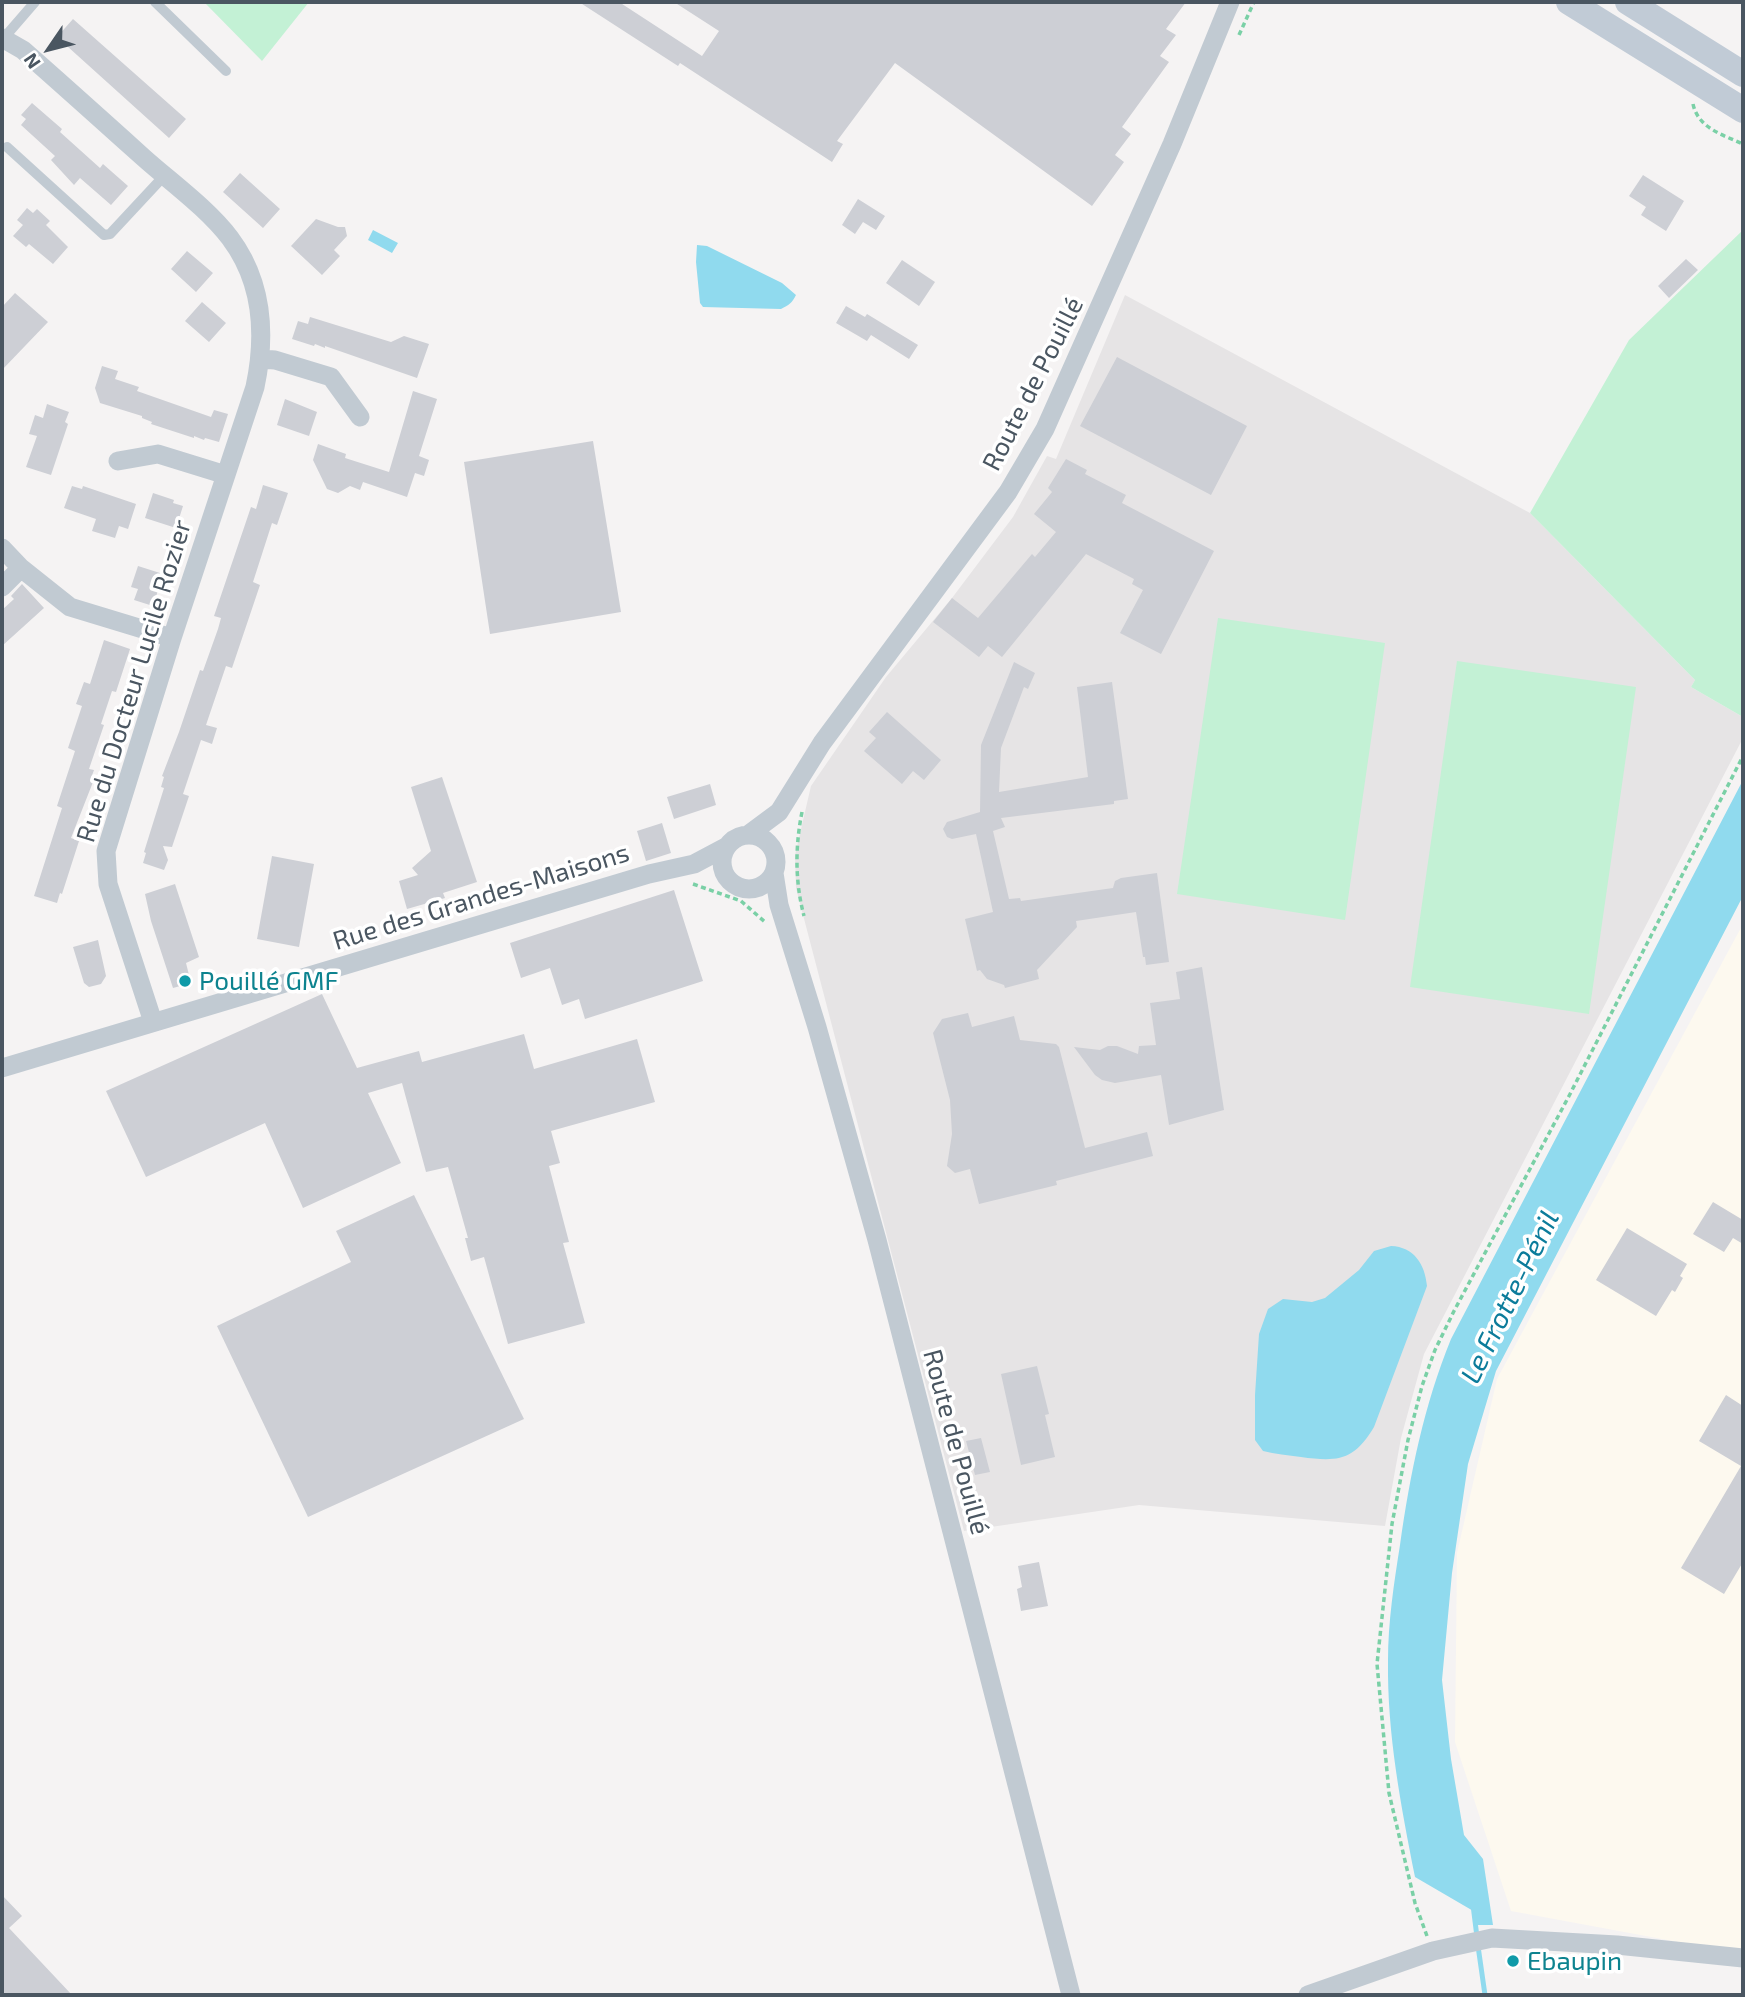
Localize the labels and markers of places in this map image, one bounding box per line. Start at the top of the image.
place label: Pouillé GMF [199,965,339,997]
marker: Pouillé GMF [177,973,193,989]
place label: Ebaupin [1527,1945,1622,1977]
marker: Ebaupin [1505,1953,1521,1969]

